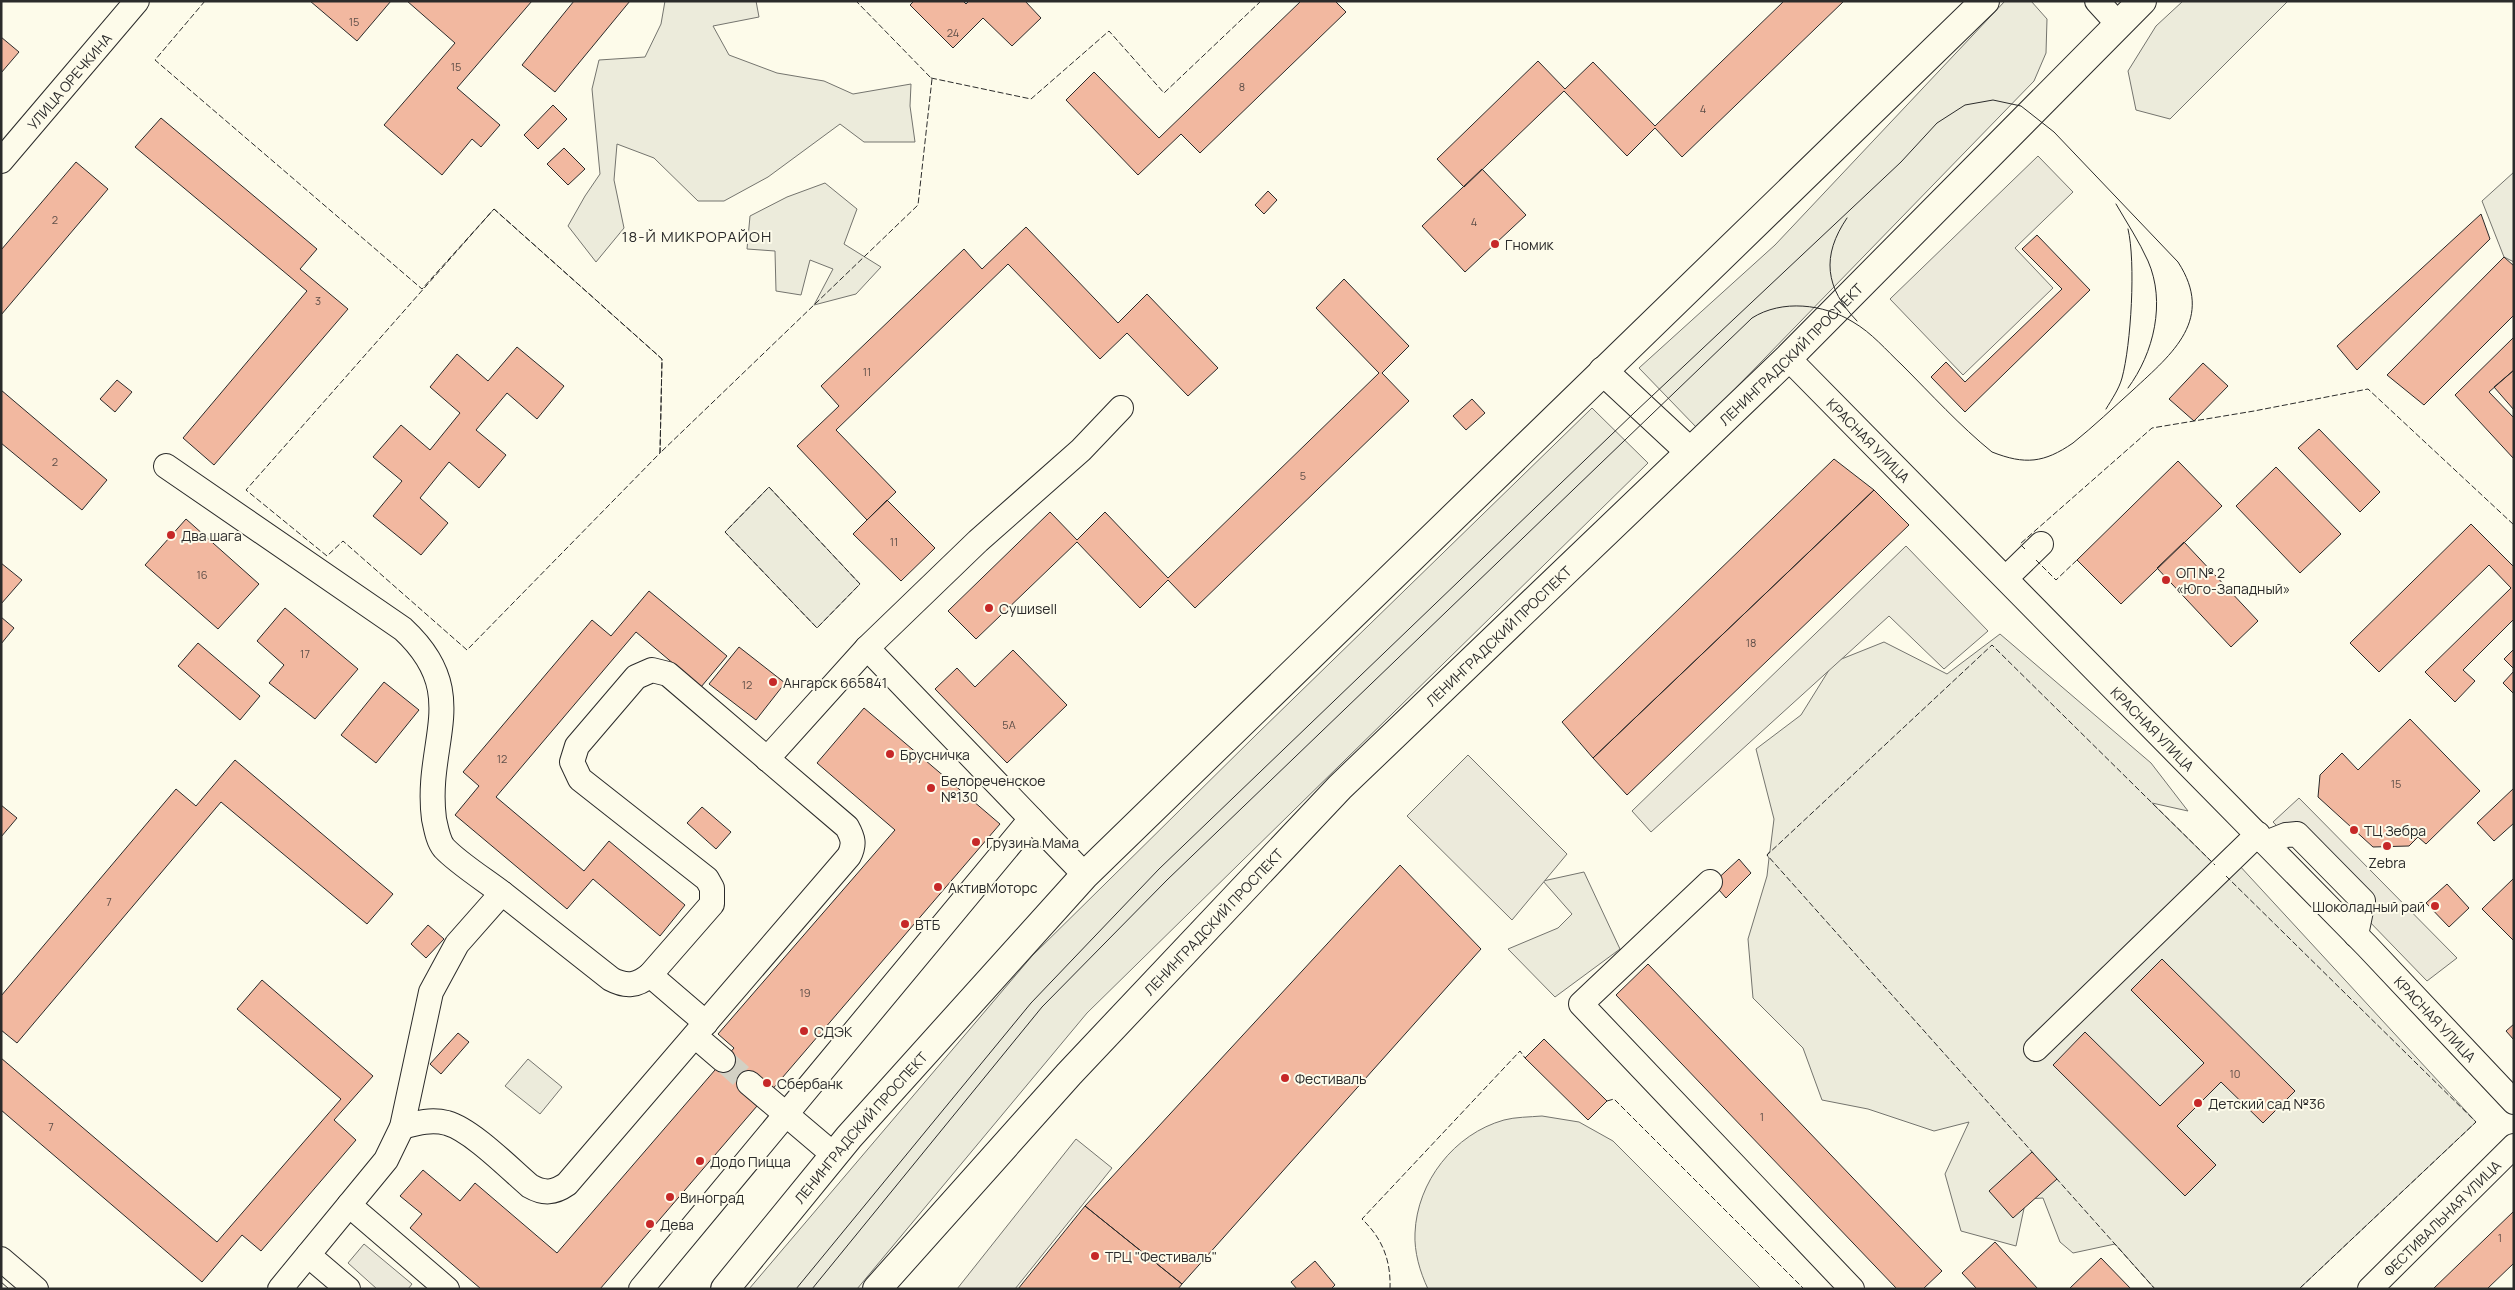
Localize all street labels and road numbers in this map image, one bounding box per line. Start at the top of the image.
street label: УЛИЦА ОРЕЧКИНА [23,29,115,133]
street label: ЛЕНИНГРАДСКИЙ ПРОСПЕКТ [1714,278,1867,429]
street label: КРАСНАЯ УЛИЦА [1823,394,1915,486]
street label: ЛЕНИНГРАДСКИЙ ПРОСПЕКТ [1421,561,1576,710]
street label: КРАСНАЯ УЛИЦА [2107,682,2199,775]
street label: ЛЕНИНГРАДСКИЙ ПРОСПЕКТ [1139,844,1287,999]
street label: КРАСНАЯ УЛИЦА [2390,972,2481,1066]
street label: ЛЕНИНГРАДСКИЙ ПРОСПЕКТ [789,1047,932,1207]
street label: ФЕСТИВАЛЬНАЯ УЛИЦА [2379,1155,2505,1280]

